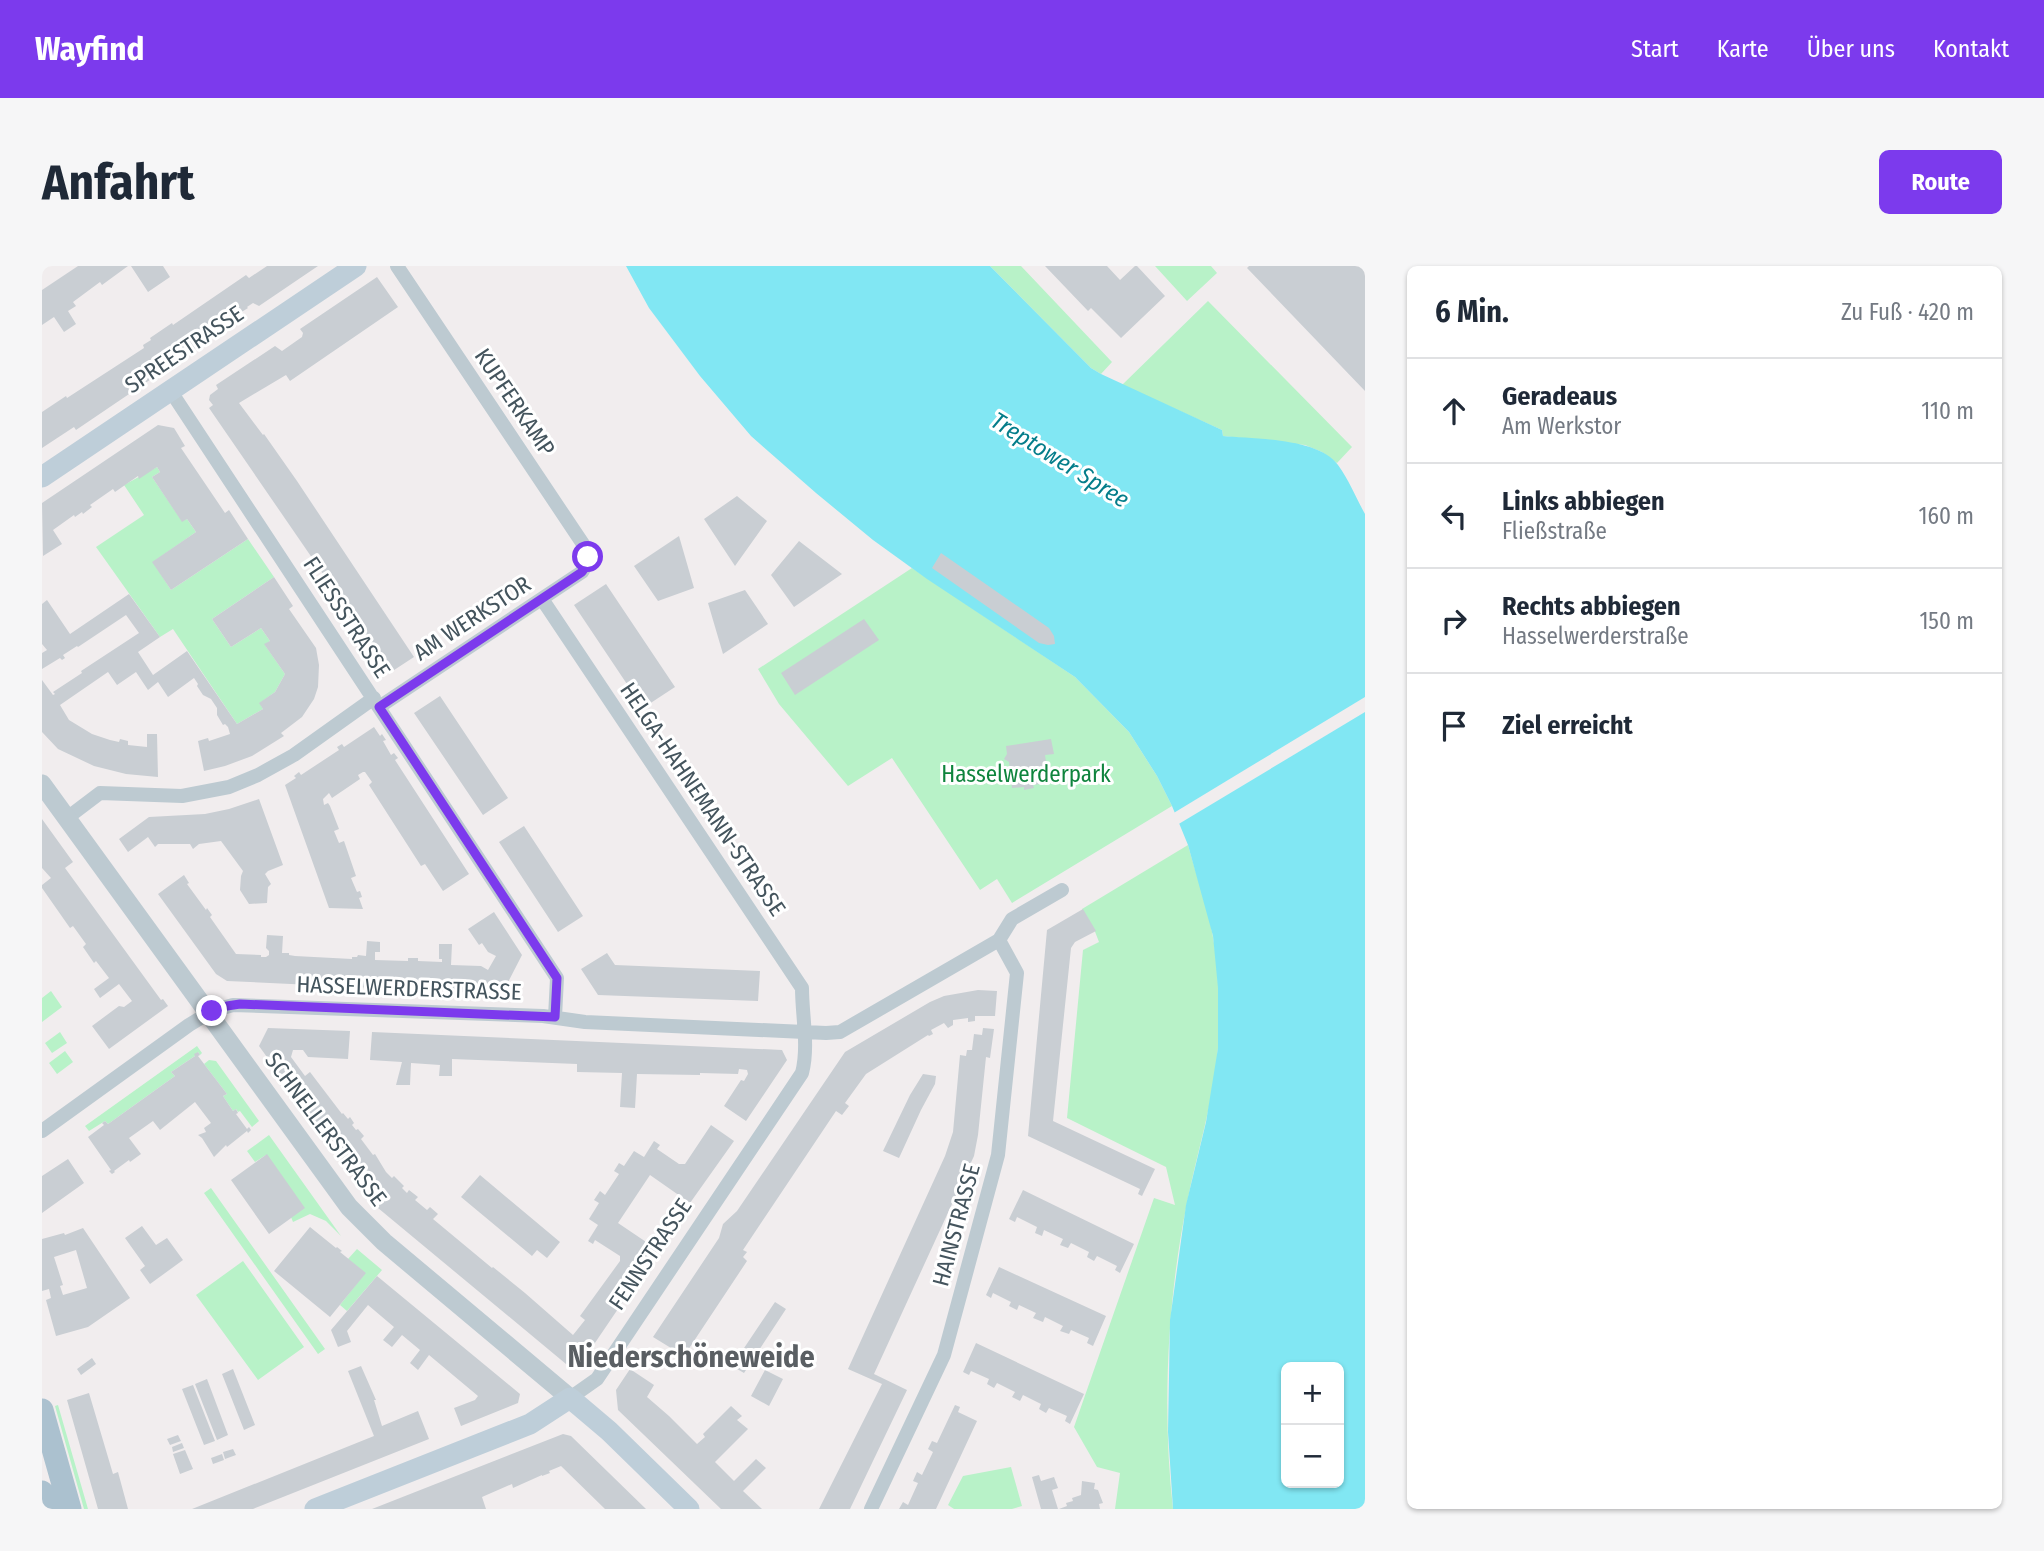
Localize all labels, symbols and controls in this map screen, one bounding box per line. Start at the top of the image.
text: Wayfind [35,29,144,69]
text: Start [1631,35,1679,63]
text: Karte [1717,35,1769,63]
text: Über uns [1807,35,1895,63]
text: Kontakt [1933,35,2009,63]
button: Route [1879,150,2002,214]
text: Anfahrt [42,153,195,212]
text: 6 Min. [1435,294,1509,330]
text: Zu Fuß · 420 m [1841,298,1974,326]
street label: SPREESTRASSE [119,299,249,399]
street label: KUPFERKAMP [469,343,561,461]
text: Geradeaus [1502,381,1617,412]
icon: ahead [1435,392,1473,430]
text: 110 m [1921,397,1974,425]
water label: Treptower Spree [986,406,1134,514]
text: Am Werkstor [1502,412,1621,440]
text: Links abbiegen [1502,486,1665,517]
icon: left [1435,497,1473,535]
text: 160 m [1919,502,1974,530]
text: Fließstraße [1502,517,1607,545]
route start [572,541,603,572]
street label: FLIESSSTRASSE [298,551,396,683]
street label: AM WERKSTOR [408,569,536,666]
text: Rechts abbiegen [1502,591,1681,622]
icon: right [1435,602,1473,640]
text: 150 m [1919,607,1974,635]
text: Hasselwerderstraße [1502,622,1689,650]
street label: HELGA-HAHNEMANN-STRASSE [614,677,792,921]
icon: arrive [1435,707,1473,745]
text: Ziel erreicht [1502,710,1633,741]
park label: Hasselwerderpark [941,760,1111,788]
street label: HASSELWERDERSTRASSE [296,970,522,1006]
route end [196,995,227,1026]
street label: SCHNELLERSTRASSE [259,1047,393,1211]
street label: HAINSTRASSE [926,1161,986,1289]
street label: FENNSTRASSE [603,1193,697,1315]
district label: Niederschöneweide [567,1339,815,1375]
map controls [1281,1362,1344,1488]
button: + [1281,1362,1344,1425]
button: − [1281,1425,1344,1488]

